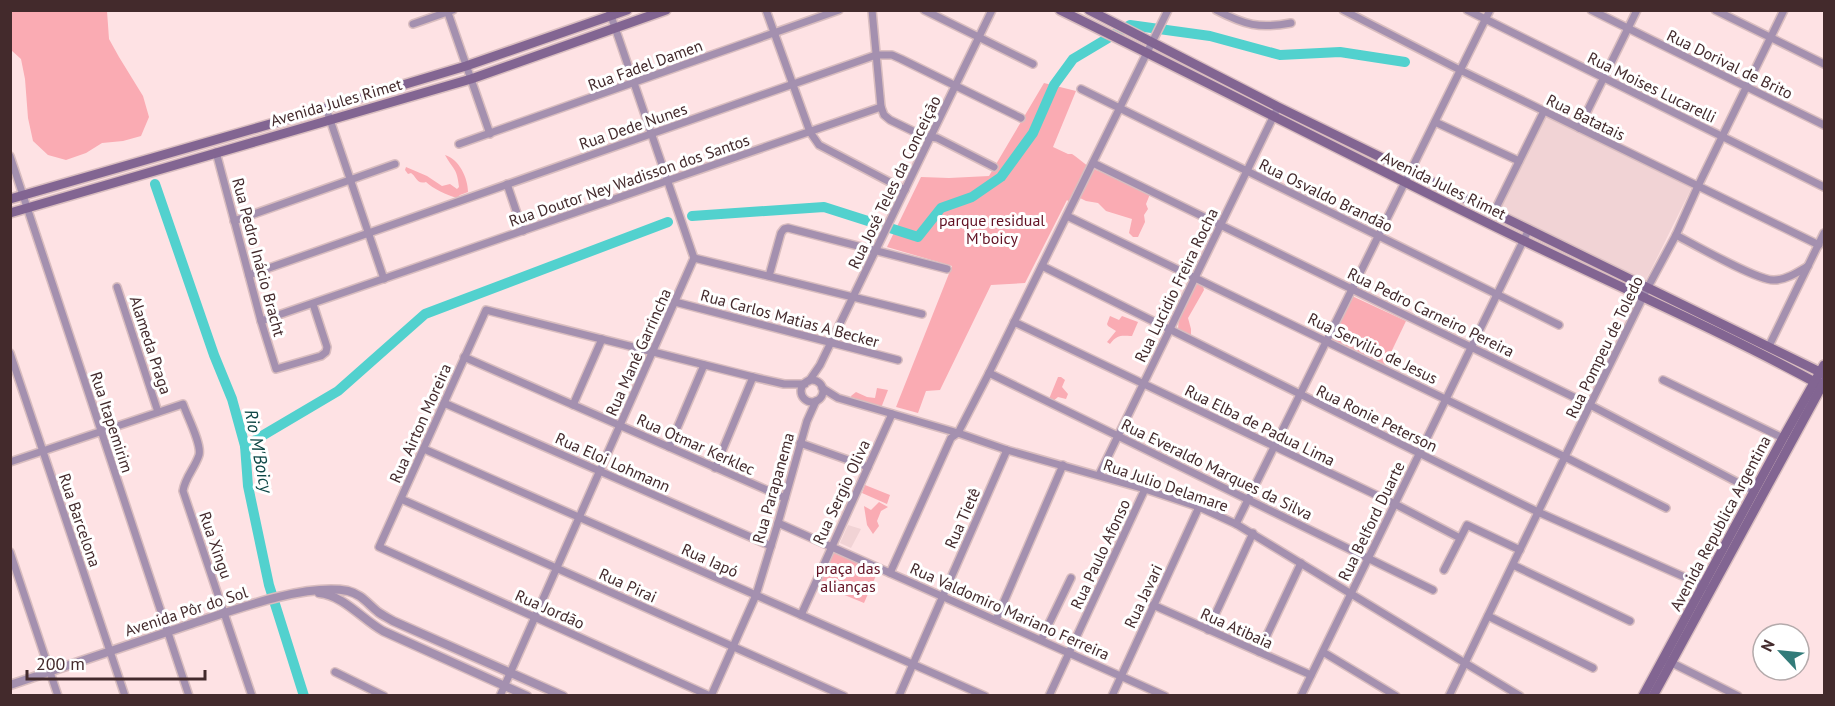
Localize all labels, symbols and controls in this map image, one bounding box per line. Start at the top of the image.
street label: Rua Dorival de Brito [1664,25,1796,103]
street label: Rua Fadel Damen [585,35,705,95]
street label: Rua Moises Lucarelli [1584,47,1720,127]
street label: Avenida Jules Rimet [268,74,405,130]
street label: Rua Batatais [1543,89,1629,145]
street label: Rua José Teles da Conceição [843,92,945,272]
street label: Rua Dede Nunes [576,98,690,154]
street label: Rua Doutor Ney Wadisson dos Santos [506,129,752,231]
street label: Avenida Jules Rimet [1379,146,1510,224]
street label: Rua Osvaldo Brandão [1256,154,1396,236]
street label: Rua Pedro Inácio Bracht [228,175,290,339]
street label: Rua Lucidio Freira Rocha [1130,205,1222,365]
park label: parque residual M'boicy [939,210,1045,248]
street label: Rua Pedro Carneiro Pereira [1344,263,1518,361]
street label: Rua Pompeu de Toledo [1561,273,1647,421]
street label: Rua Mané Garrincha [601,285,675,419]
street label: Rua Carlos Matias A Becker [699,285,882,352]
street label: Alameda Praga [126,293,176,397]
street label: Rua Servilio de Jesus [1305,308,1441,388]
street label: Rua Airton Moreira [385,360,455,486]
street label: Rua Itapemirim [86,369,138,475]
street label: Rua Elba de Padua Lima [1182,380,1338,470]
street label: Rua Ronie Peterson [1313,380,1441,456]
water label: Rio M'Boicy [240,407,279,496]
street label: Rua Otmar Kerklec [634,409,758,479]
street label: Rua Everaldo Marques da Silva [1118,414,1316,524]
street label: Rua Eloi Lohmann [552,428,674,496]
street label: Rua Parapanema [748,430,798,546]
street label: Avenida Republica Argentina [1665,432,1775,614]
street label: Rua Sergio Oliva [808,436,874,548]
street label: Rua Julio Delamare [1101,454,1231,516]
street label: Rua Belford Duarte [1333,458,1409,584]
street label: Rua Barcelona [55,470,105,570]
street label: Rua Tietê [940,485,984,551]
street label: Rua Paulo Afonso [1066,496,1134,612]
street label: Rua Xingu [195,509,237,581]
street label: Rua Iapó [679,539,741,581]
park label: praça das alianças [816,558,881,596]
street label: Rua Valdomiro Mariano Ferreira [907,558,1113,664]
street label: Rua Javari [1120,561,1166,631]
street label: Rua Pirai [596,563,660,607]
street label: Avenida Pôr do Sol [122,582,250,640]
street label: Rua Jordão [512,585,588,633]
street label: Rua Atibaia [1198,603,1276,653]
north arrow [1751,622,1811,682]
text: N [1756,636,1779,655]
scale bar [27,643,206,681]
text: 200 m [36,652,85,675]

